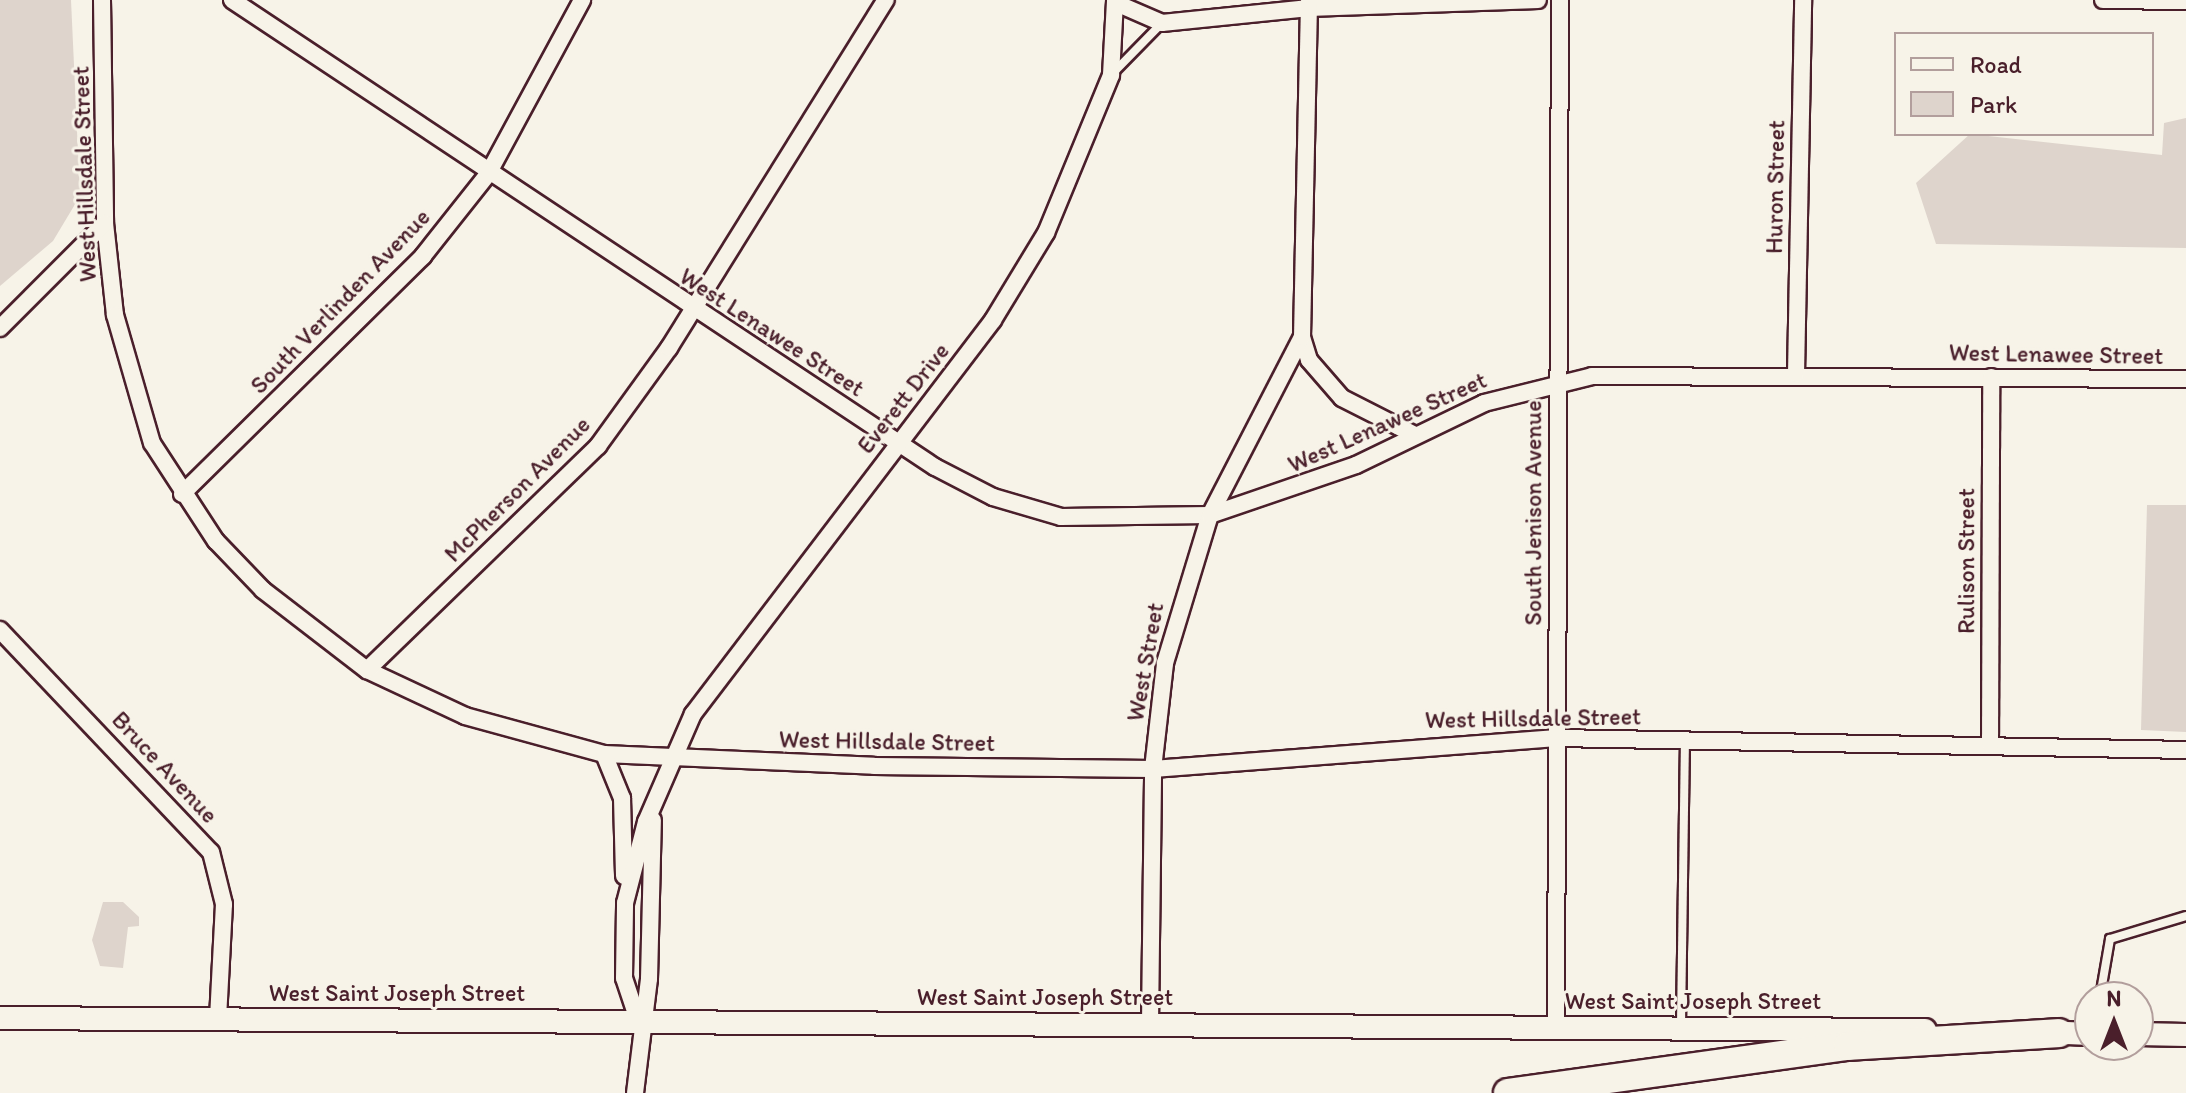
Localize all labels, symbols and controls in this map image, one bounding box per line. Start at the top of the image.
legend [1894,32,2154,136]
text: Road [1970,50,2022,79]
street label: West Hillsdale Street [66,66,102,282]
text: Park [1970,90,2017,119]
street label: Huron Street [1759,120,1791,254]
street label: South Verlinden Avenue [245,203,435,399]
street label: West Lenawee Street [675,262,869,402]
street label: Everett Drive [851,337,955,459]
street label: West Lenawee Street [1949,338,2163,370]
street label: West Lenawee Street [1284,365,1490,479]
street label: South Jenison Avenue [1519,400,1547,626]
street label: McPherson Avenue [439,411,595,567]
street label: Rulison Street [1952,488,1980,634]
street label: West Street [1120,601,1170,723]
street label: West Hillsdale Street [1425,702,1641,734]
street label: Bruce Avenue [106,706,224,828]
street label: West Hillsdale Street [779,725,995,757]
street label: West Saint Joseph Street [269,979,525,1007]
north arrow [2074,981,2154,1061]
street label: West Saint Joseph Street [917,983,1173,1011]
text: N [2107,985,2121,1012]
street label: West Saint Joseph Street [1565,987,1821,1015]

